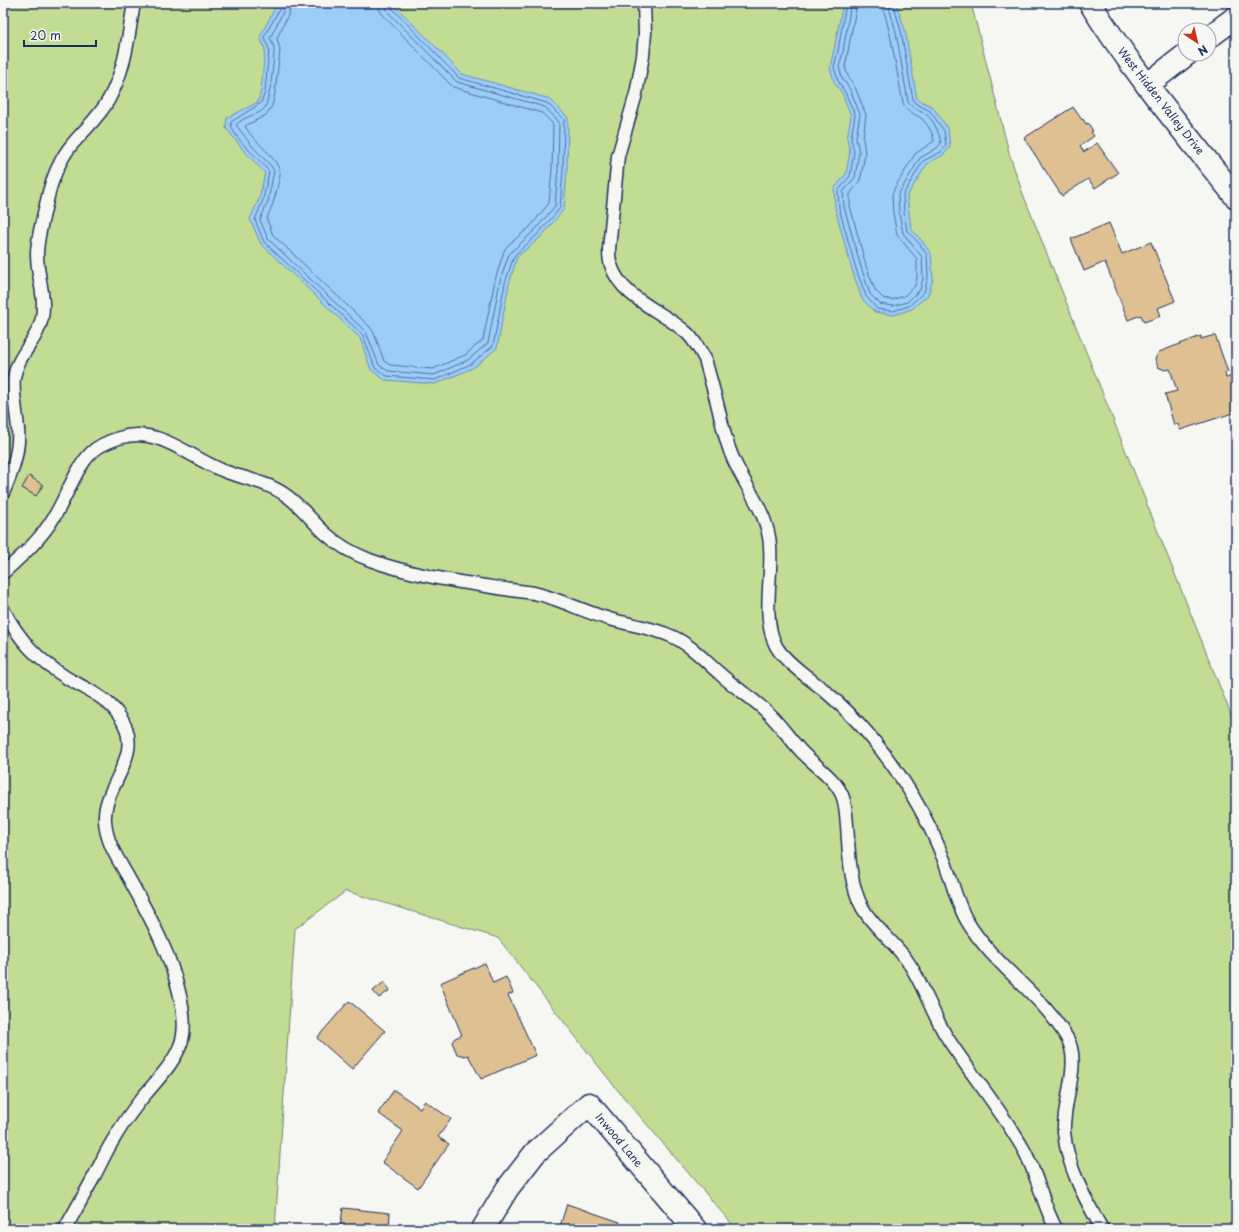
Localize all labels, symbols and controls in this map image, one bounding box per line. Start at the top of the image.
scale bar [24,22,96,48]
north arrow [1177,22,1217,62]
text: 20 m [30,26,61,44]
text: N [1194,41,1211,60]
street label: West Hidden Valley Drive [1114,43,1209,158]
street label: Inwood Lane [592,1109,647,1171]

